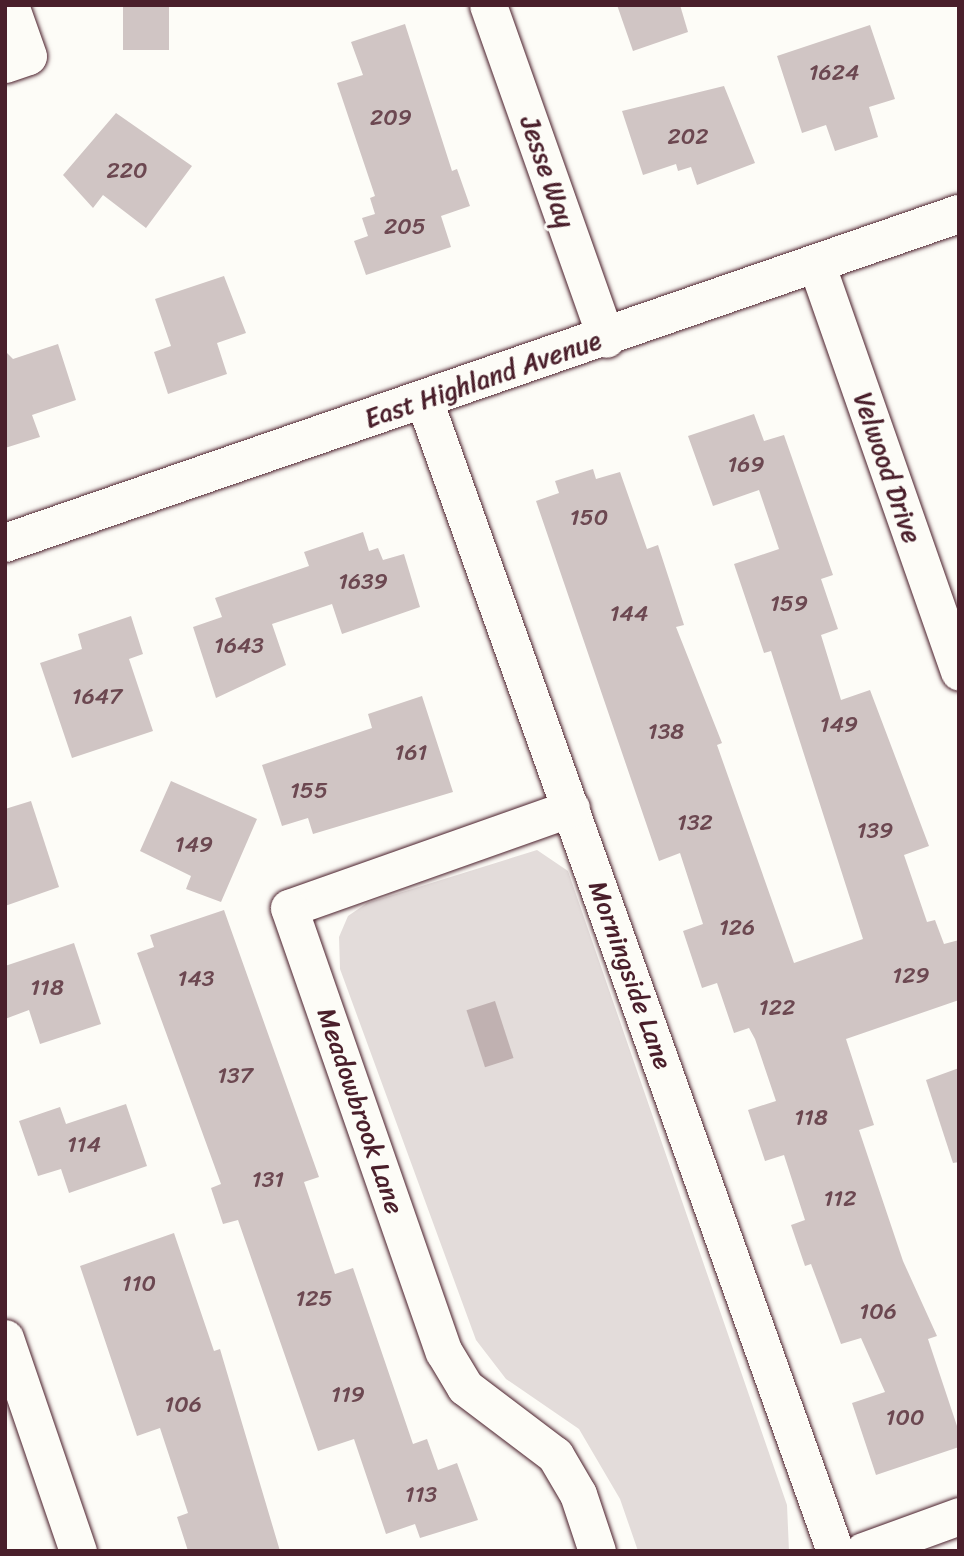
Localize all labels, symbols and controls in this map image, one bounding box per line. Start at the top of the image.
house number: 1624 [809,59,859,87]
house number: 209 [370,104,412,132]
street label: Jesse Way [513,112,581,232]
house number: 202 [667,123,709,151]
house number: 220 [106,157,148,185]
house number: 205 [384,213,426,241]
street label: East Highland Avenue [361,325,605,435]
street label: Velwood Drive [847,388,927,548]
house number: 169 [727,451,765,479]
house number: 150 [570,504,608,532]
house number: 1639 [338,568,388,596]
house number: 159 [770,590,808,618]
house number: 144 [610,600,648,628]
house number: 1643 [214,632,264,660]
house number: 1647 [72,683,122,711]
house number: 149 [820,711,858,739]
house number: 138 [648,718,684,746]
house number: 161 [395,739,427,767]
house number: 155 [290,777,328,805]
house number: 132 [677,809,713,837]
house number: 139 [857,817,893,845]
house number: 149 [175,831,213,859]
street label: Morningside Lane [581,876,679,1074]
house number: 126 [719,914,755,942]
house number: 129 [892,962,930,990]
house number: 143 [178,965,214,993]
house number: 118 [30,974,64,1002]
house number: 122 [759,994,795,1022]
street label: Meadowbrook Lane [310,1004,410,1218]
house number: 137 [217,1062,253,1090]
house number: 118 [794,1104,828,1132]
house number: 114 [67,1131,101,1159]
house number: 131 [252,1166,284,1194]
house number: 112 [823,1185,857,1213]
house number: 110 [122,1270,156,1298]
house number: 125 [295,1285,333,1313]
house number: 106 [859,1298,897,1326]
house number: 119 [331,1381,365,1409]
house number: 106 [164,1391,202,1419]
house number: 100 [886,1404,924,1432]
house number: 113 [405,1481,437,1509]

